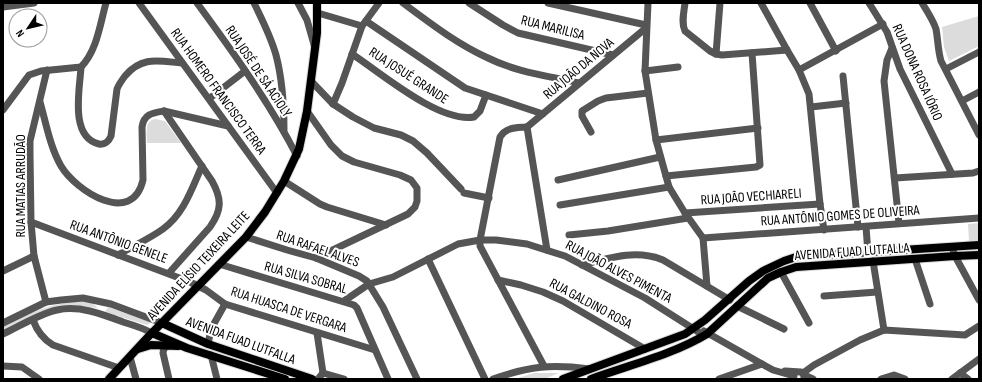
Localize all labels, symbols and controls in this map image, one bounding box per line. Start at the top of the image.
north arrow [8,8,48,48]
street label: RUA MARILISA [519,11,587,44]
street label: RUA DONA ROSA IÓRIO [889,21,946,123]
street label: RUA JOSÉ DE SÁ ACIOLY [222,22,296,120]
street label: RUA HOMERO FRANCISCO TERRA [167,25,271,158]
text: N [13,27,27,40]
street label: RUA JOÃO DA NOVA [540,33,618,103]
street label: RUA JOSUÉ GRANDE [366,43,452,108]
street label: RUA MATIAS ARRUDÃO [12,134,29,238]
street label: RUA JOÃO VECHIARELI [700,184,802,209]
street label: RUA ANTÔNIO GOMES DE OLIVEIRA [760,201,921,230]
street label: AVENIDA ELÍSIO TEIXEIRA LEITE [143,207,253,324]
street label: RUA ANTÔNIO GENELE [68,216,170,267]
street label: RUA RAFAEL ALVES [274,226,362,271]
street label: RUA JOÃO ALVES PIMENTA [563,236,676,307]
street label: AVENIDA FUAD LUTFALLA [793,239,911,264]
street label: RUA SILVA SOBRAL [262,258,349,297]
street label: RUA GALDINO ROSA [547,275,636,333]
street label: RUA HUASCA DE VERGARA [229,283,350,337]
street label: AVENIDA FUAD LUTFALLA [183,312,299,368]

